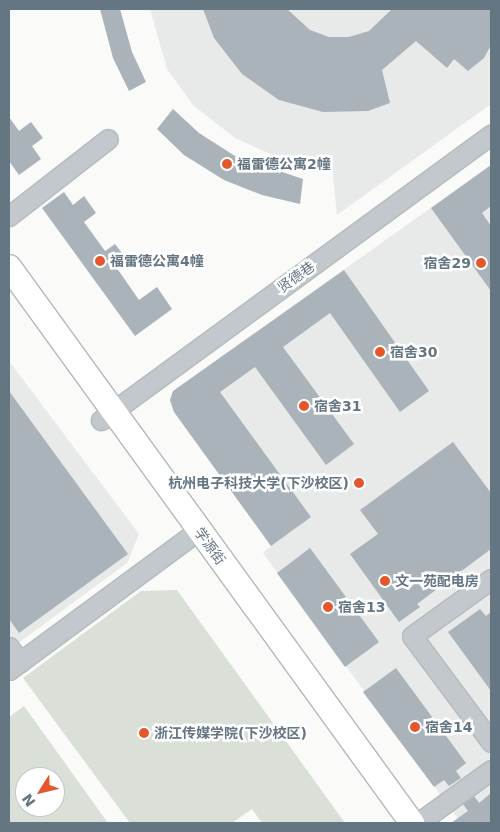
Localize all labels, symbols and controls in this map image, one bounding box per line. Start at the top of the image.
place label: 福雷德公寓2幢 [237,156,331,172]
marker: 福雷德公寓2幢 [221,158,233,170]
place label: 福雷德公寓4幢 [110,253,204,269]
marker: 福雷德公寓4幢 [94,255,106,267]
place label: 宿舍29 [424,255,471,271]
marker: 宿舍29 [475,257,487,269]
street label: 贤德巷 [274,258,318,296]
place label: 宿舍30 [390,344,437,360]
marker: 宿舍30 [374,346,386,358]
place label: 宿舍31 [314,398,361,414]
marker: 宿舍31 [298,400,310,412]
place label: 杭州电子科技大学(下沙校区) [168,475,349,491]
marker: 杭州电子科技大学(下沙校区) [353,477,365,489]
street label: 学源街 [191,524,229,568]
place label: 文一苑配电房 [395,573,479,589]
marker: 文一苑配电房 [379,575,391,587]
place label: 宿舍13 [338,599,385,615]
marker: 宿舍13 [322,601,334,613]
place label: 宿舍14 [425,719,472,735]
marker: 宿舍14 [409,721,421,733]
place label: 浙江传媒学院(下沙校区) [154,725,307,741]
marker: 浙江传媒学院(下沙校区) [138,727,150,739]
north arrow [15,767,65,817]
text: N [19,791,39,810]

